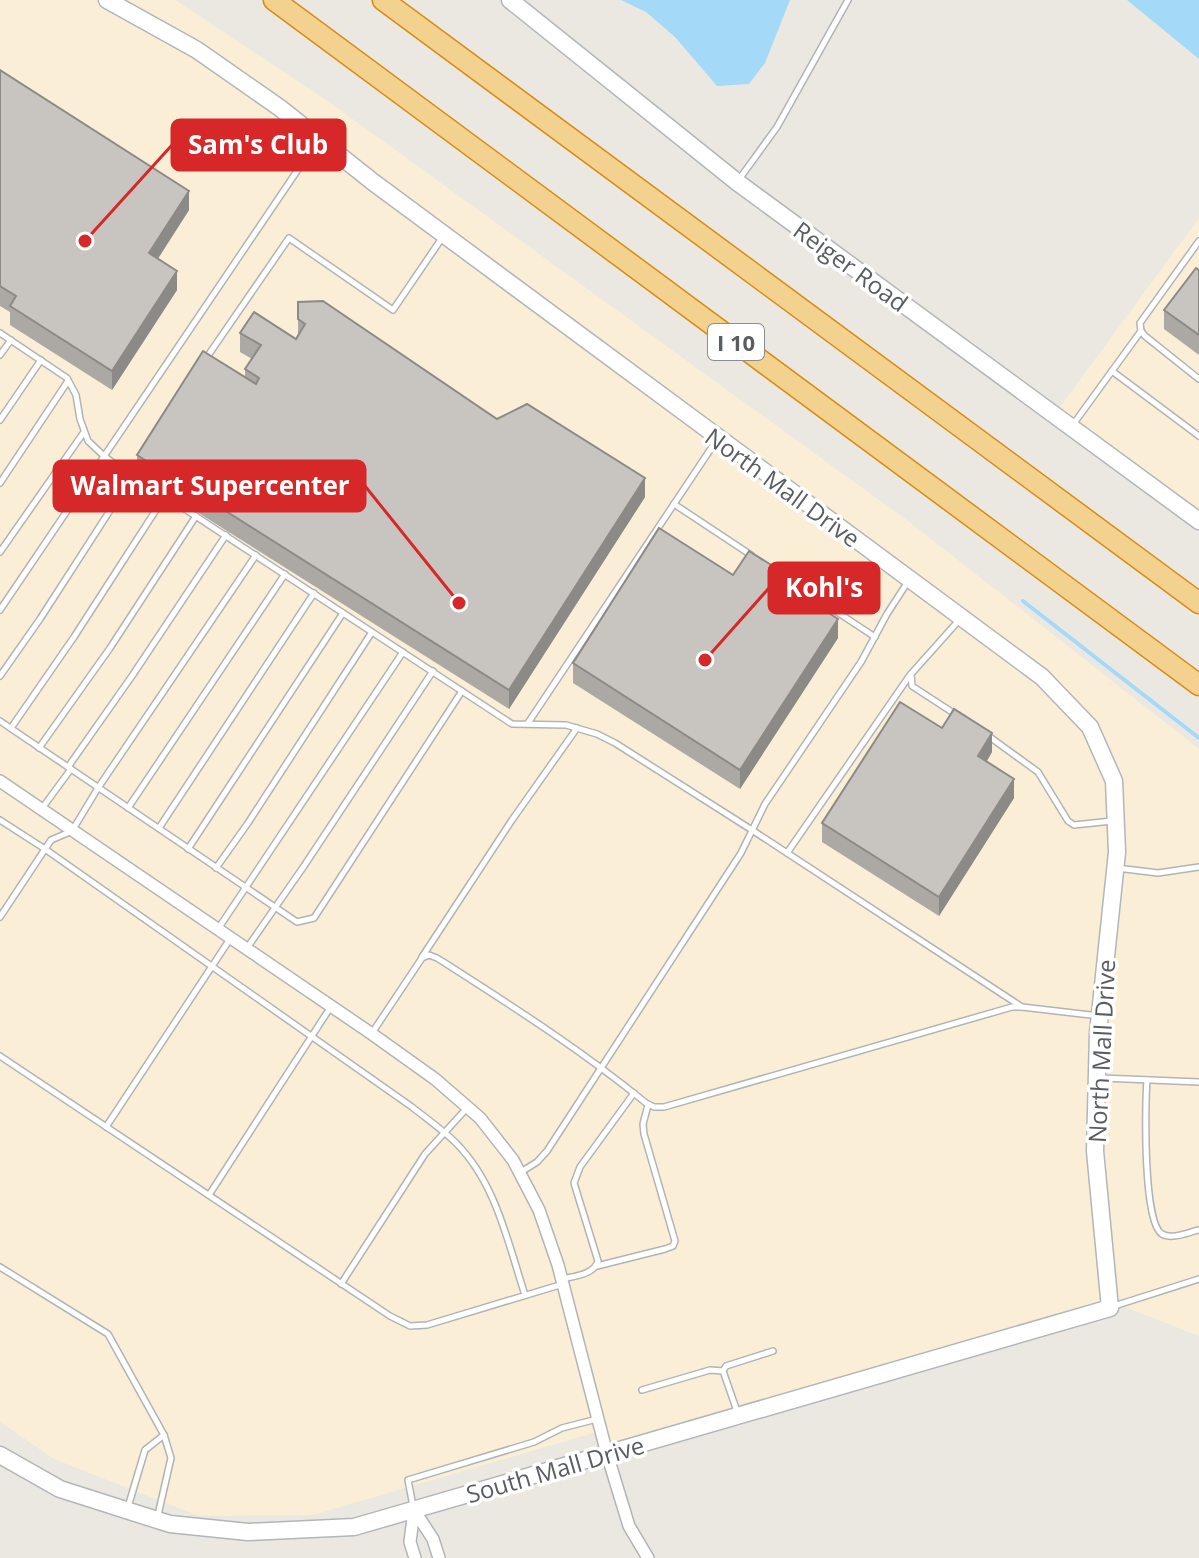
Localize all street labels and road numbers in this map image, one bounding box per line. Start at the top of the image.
street label: Reiger Road [787,213,915,319]
road number: I 10 [708,324,764,360]
street label: North Mall Drive [699,420,867,554]
street label: North Mall Drive [1080,958,1122,1144]
street label: South Mall Drive [462,1428,648,1510]

